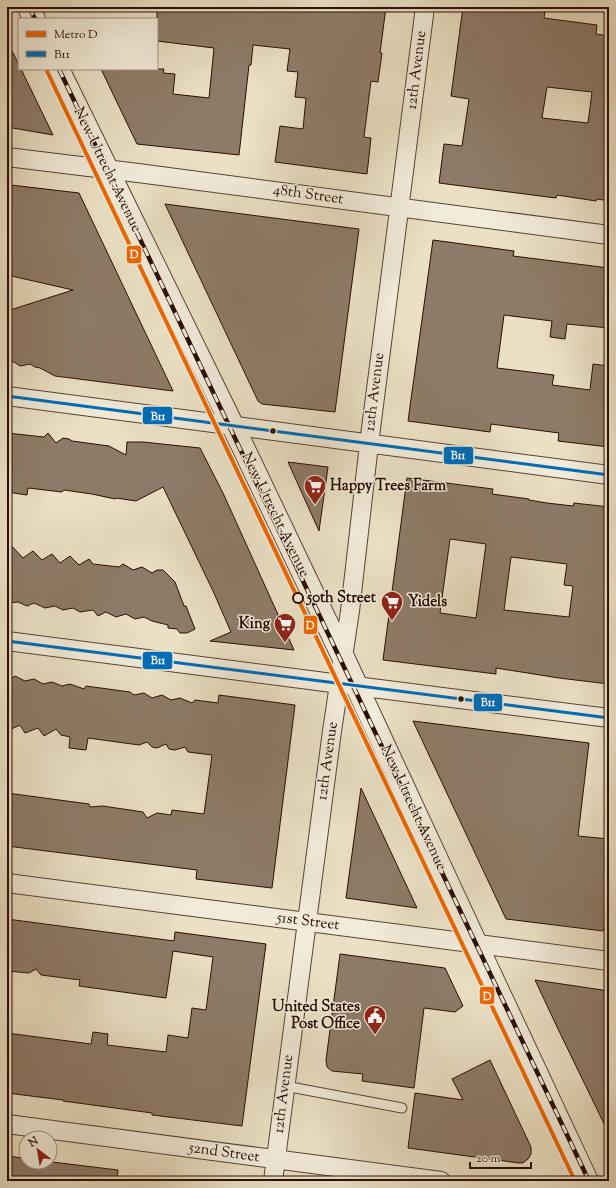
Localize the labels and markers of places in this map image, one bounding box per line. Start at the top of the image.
unlabelled marker [268,426,278,436]
supermarket icon: Happy Trees Farm [302,473,328,506]
place label: Happy Trees Farm [330,476,447,497]
place label: 50th Street [306,588,377,609]
supermarket icon: Yidels [379,589,405,622]
marker: 50th Street [292,592,304,604]
place label: Yidels [408,592,447,613]
supermarket icon: King [272,611,298,644]
place label: King [239,614,271,635]
unlabelled marker [456,694,466,704]
place label: United States Post Office [272,997,360,1035]
public building icon: United States Post Office [362,1003,388,1036]

